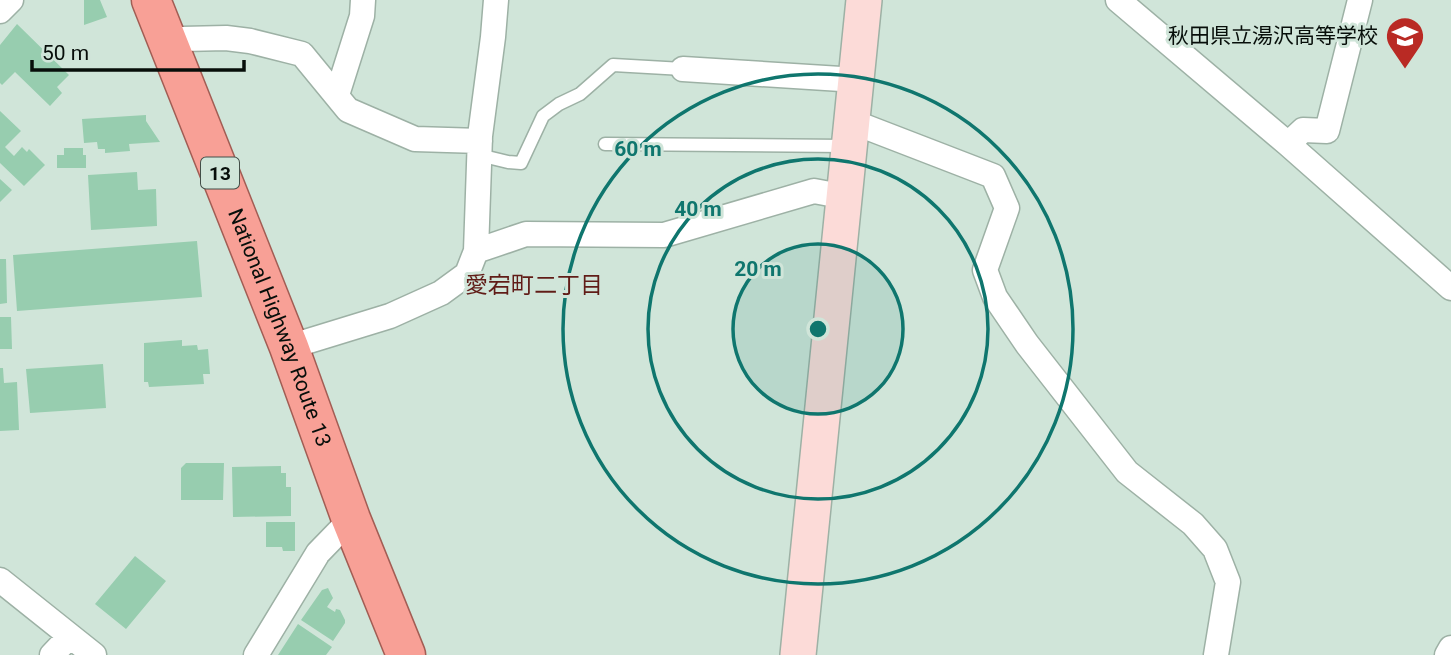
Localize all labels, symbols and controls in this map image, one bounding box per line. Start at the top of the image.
school or university icon: 秋田県立湯沢高等学校 [1384,15,1426,70]
place label: 秋田県立湯沢高等学校 [1168,24,1378,48]
scale bar [32,28,243,72]
text: 50 m [42,41,89,65]
text: 60 m [614,137,662,161]
road number: 13 [201,158,239,188]
text: 40 m [674,197,722,221]
street label: National Highway Route 13 [223,205,336,450]
text: 20 m [734,257,782,281]
district label: 愛宕町二丁目 [465,272,603,299]
centre of rings [806,317,830,341]

